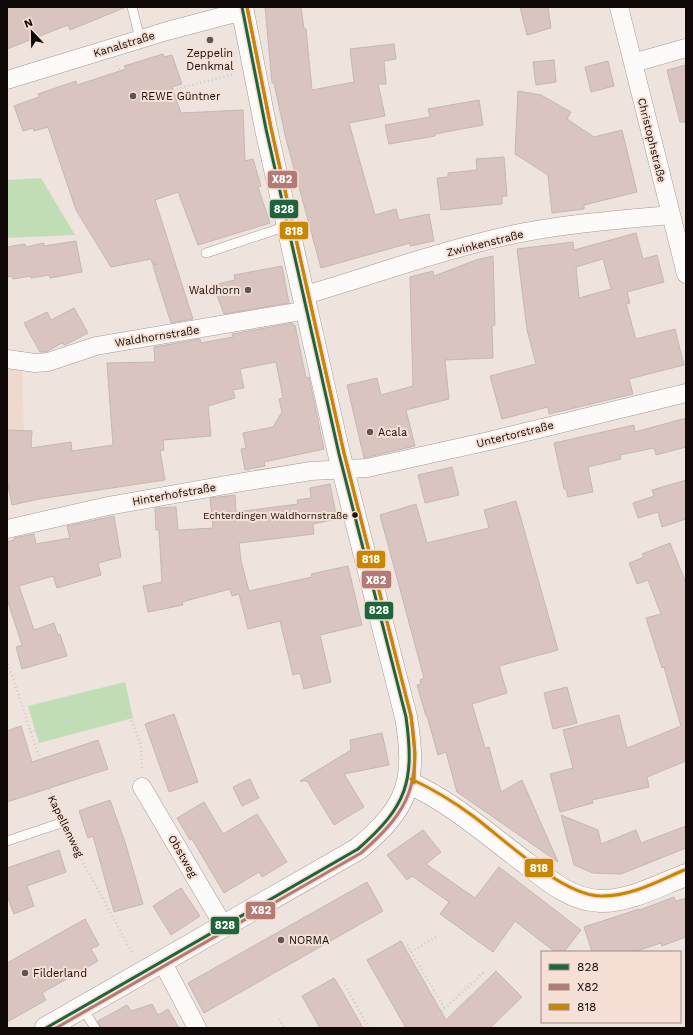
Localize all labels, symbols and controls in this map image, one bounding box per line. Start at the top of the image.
north arrow [12,12,52,52]
text: N [22,16,35,31]
street label: Kanalstraße [92,29,157,60]
marker: Zeppelin Denkmal [205,35,215,45]
place label: Zeppelin Denkmal [186,47,234,73]
place label: REWE Güntner [141,90,221,103]
marker: REWE Güntner [128,91,138,101]
street label: Christophstraße [635,97,668,184]
line badge: X82 [267,170,298,189]
text: X82 [272,173,293,186]
line badge: 828 [269,199,299,219]
text: 828 [274,203,294,216]
line badge: 818 [279,221,309,240]
text: 818 [285,225,303,238]
street label: Zwinkenstraße [445,228,525,259]
place label: Waldhorn [189,284,240,297]
marker: Waldhorn [243,285,253,295]
street label: Waldhornstraße [114,323,200,350]
street label: Untertorstraße [475,419,555,450]
place label: Acala [378,426,407,439]
marker: Acala [365,427,375,437]
street label: Hinterhofstraße [131,481,217,508]
place label: Echterdingen Waldhornstraße [203,510,348,521]
marker: Echterdingen Waldhornstraße [350,510,360,520]
line badge: 818 [356,550,386,569]
text: 818 [362,553,380,566]
line badge: X82 [361,570,392,589]
text: X82 [366,574,387,587]
line badge: 828 [364,601,394,620]
text: 828 [369,604,389,617]
street label: Kapellenweg [45,793,86,860]
street label: Obstweg [165,833,200,880]
line badge: 818 [524,858,554,878]
text: 818 [530,862,548,875]
line badge: X82 [245,901,276,920]
text: X82 [251,904,272,917]
line badge: 828 [210,916,240,935]
text: 828 [215,919,235,932]
place label: NORMA [289,934,329,947]
marker: NORMA [276,935,286,945]
legend [541,951,681,1023]
text: 828 [577,960,599,974]
place label: Filderland [33,967,87,980]
marker: Filderland [20,968,30,978]
text: X82 [577,980,599,994]
text: 818 [577,1000,596,1014]

